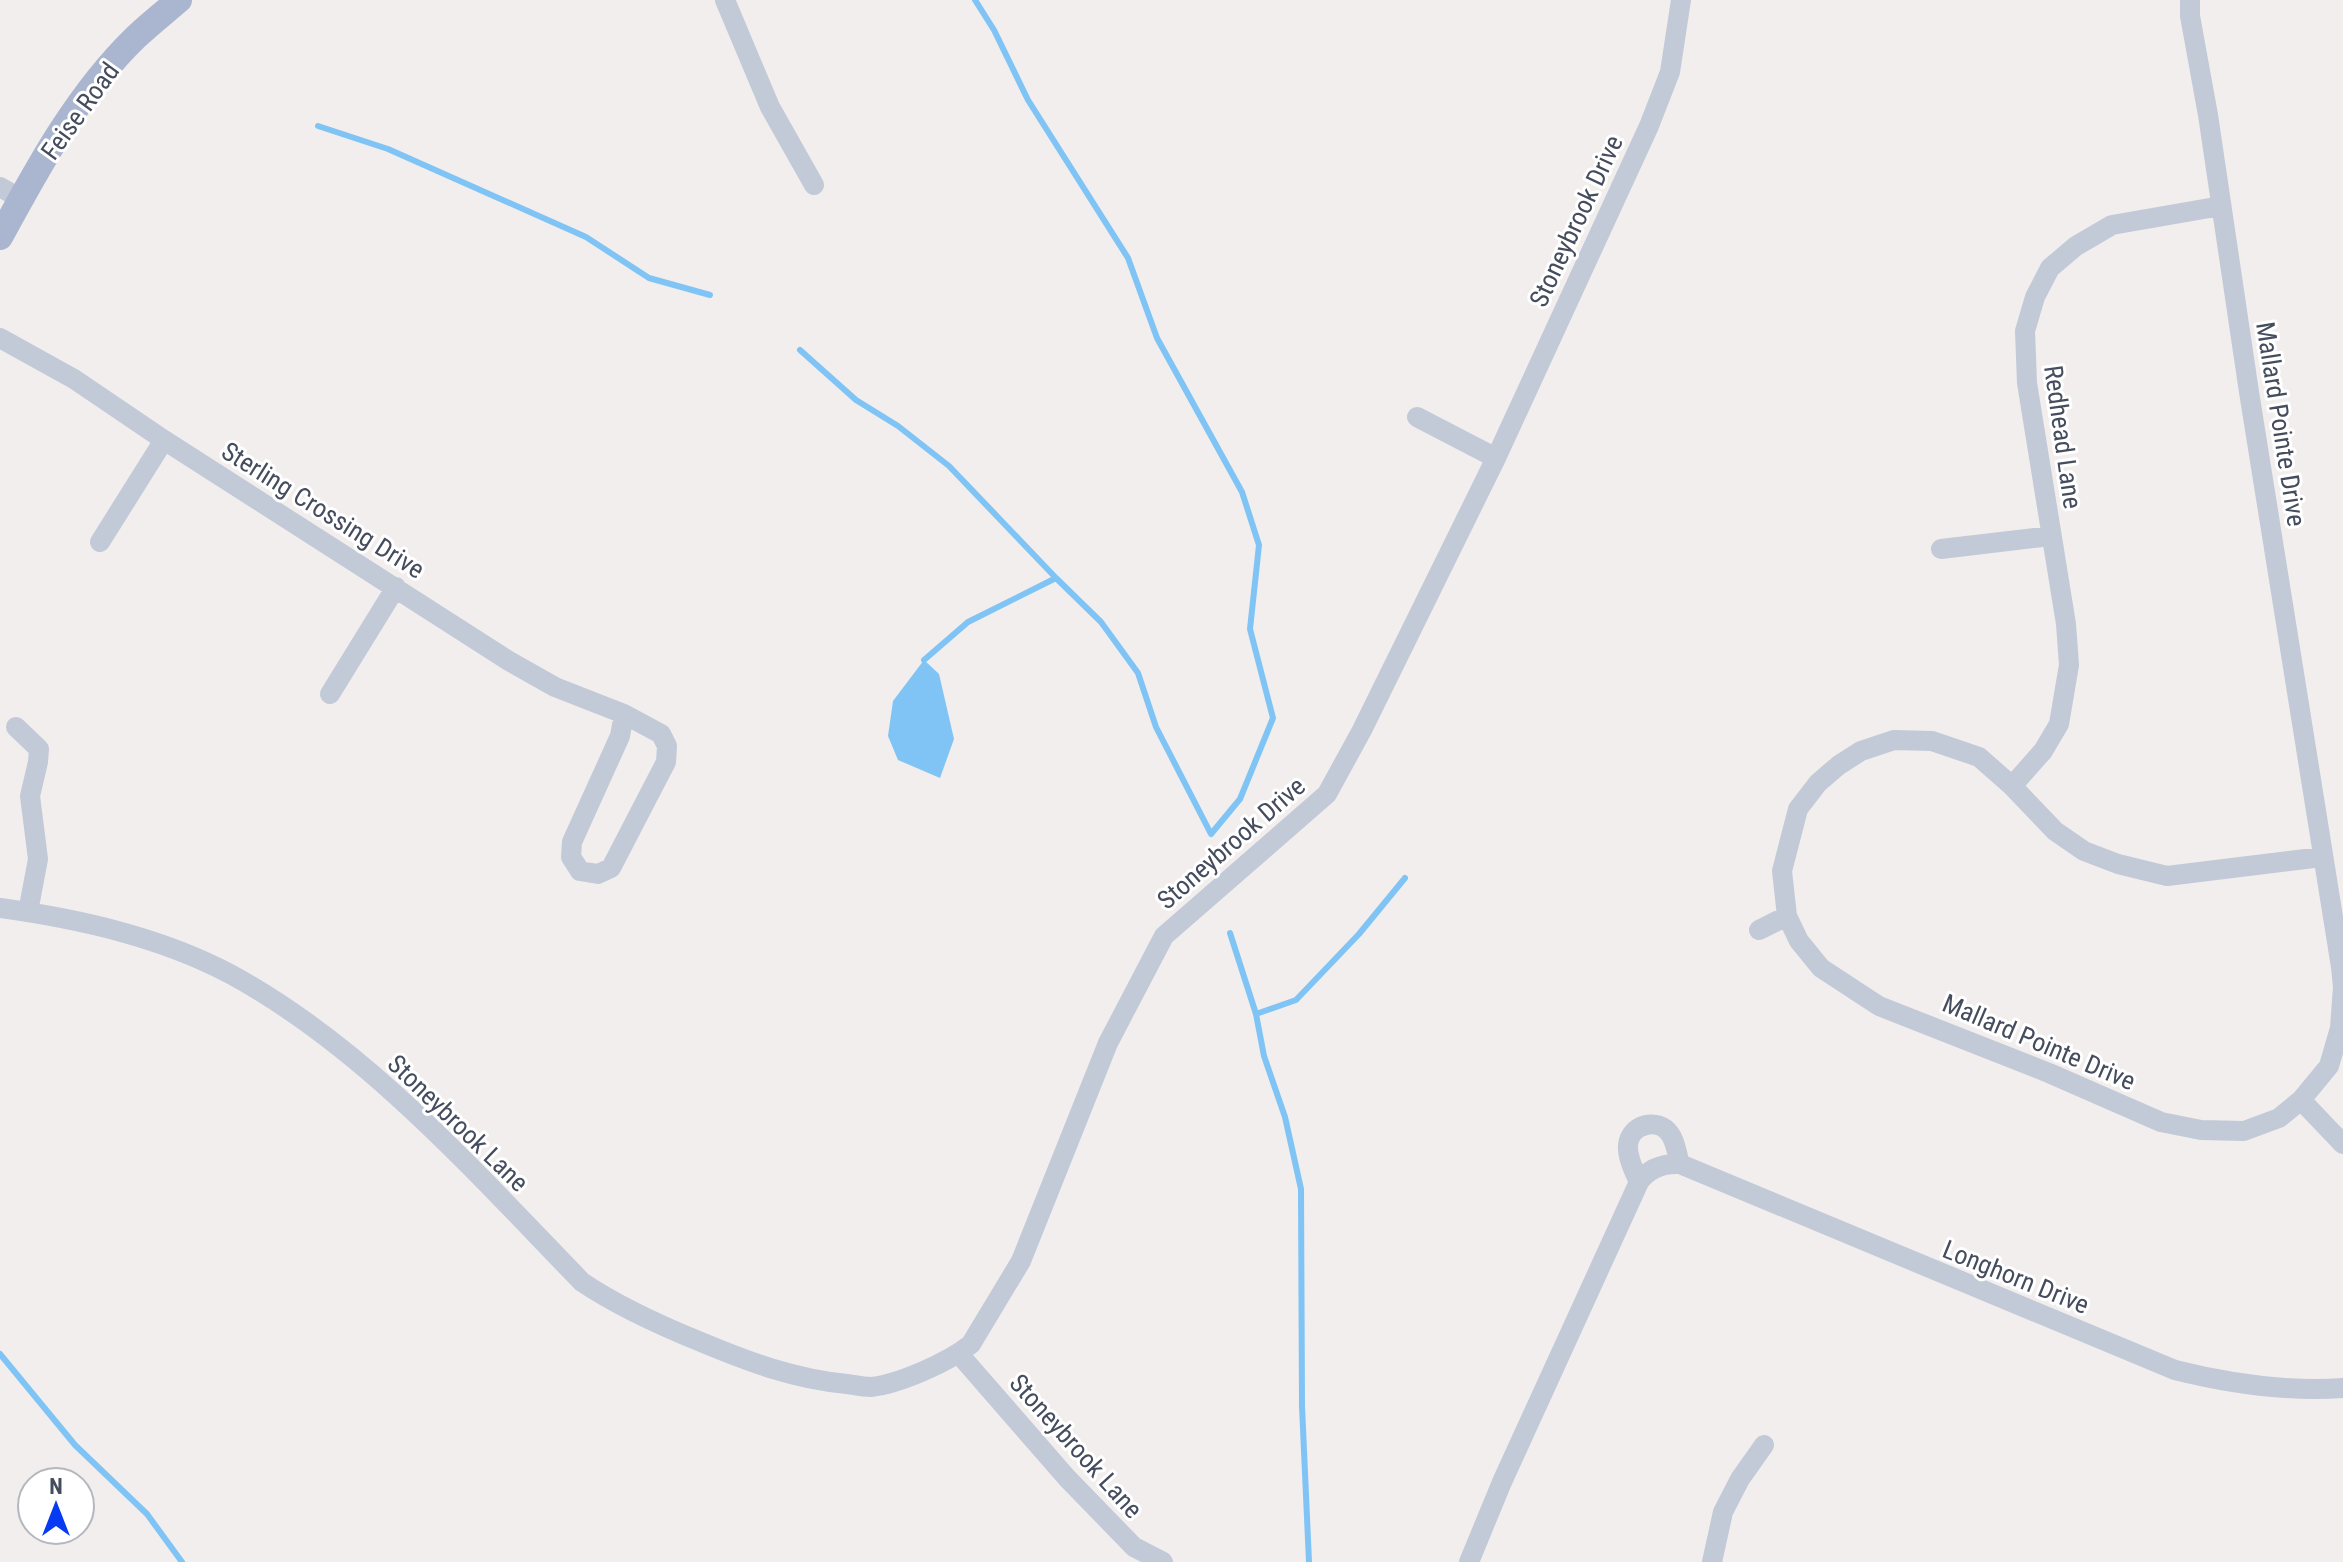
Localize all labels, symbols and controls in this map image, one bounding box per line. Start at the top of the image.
street label: Feise Road [35,57,125,165]
street label: Stoneybrook Drive [1523,131,1629,311]
street label: Mallard Pointe Drive [2250,320,2312,528]
street label: Redhead Lane [2038,363,2088,511]
street label: Sterling Crossing Drive [216,436,430,584]
street label: Stoneybrook Drive [1151,771,1311,915]
street label: Mallard Pointe Drive [1938,988,2140,1096]
street label: Stoneybrook Lane [382,1049,534,1197]
street label: Longhorn Drive [1939,1234,2093,1320]
street label: Stoneybrook Lane [1004,1368,1148,1524]
north arrow [16,1466,96,1546]
text: N [49,1474,63,1499]

